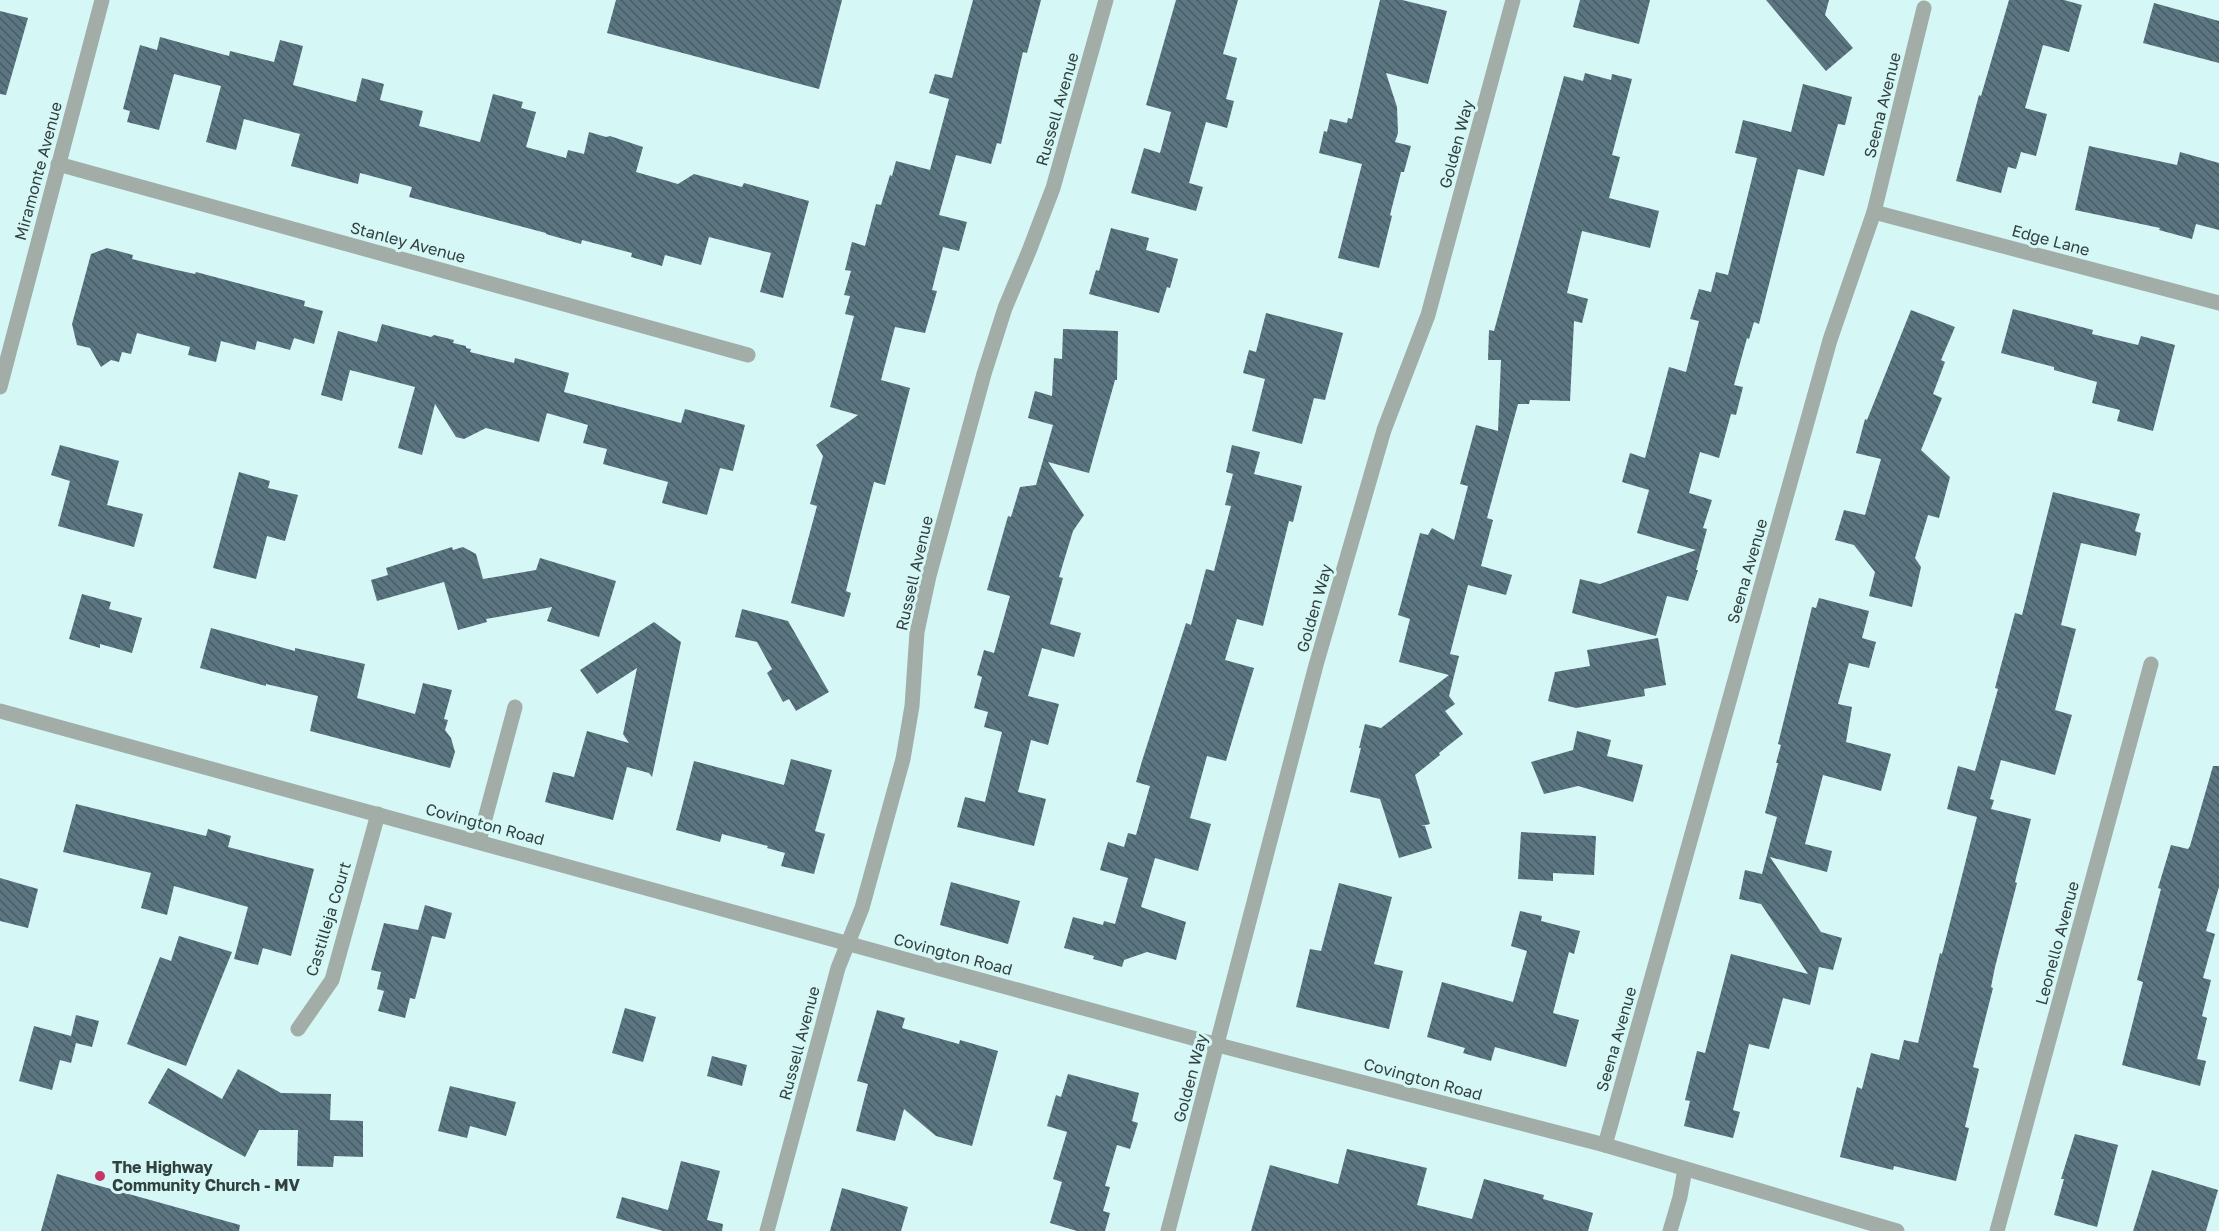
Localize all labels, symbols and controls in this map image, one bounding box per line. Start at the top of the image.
street label: Russell Avenue [1031,50,1083,168]
street label: Seena Avenue [1859,50,1905,160]
street label: Golden Way [1435,97,1477,191]
street label: Miramonte Avenue [10,99,66,243]
street label: Stanley Avenue [348,217,468,267]
street label: Edge Lane [2010,220,2092,260]
street label: Russell Avenue [891,514,937,632]
street label: Seena Avenue [1722,516,1772,626]
street label: Golden Way [1292,561,1336,655]
street label: Covington Road [423,799,547,849]
street label: Castilleja Court [301,859,355,979]
street label: Leonello Avenue [2031,879,2083,1007]
street label: Covington Road [891,929,1015,979]
street label: Russell Avenue [774,984,824,1102]
street label: Seena Avenue [1591,984,1641,1094]
street label: Golden Way [1169,1031,1211,1125]
street label: Covington Road [1361,1054,1485,1104]
place label: The Highway Community Church - MV [112,1157,300,1195]
marker: The Highway Community Church - MV [93,1169,107,1183]

